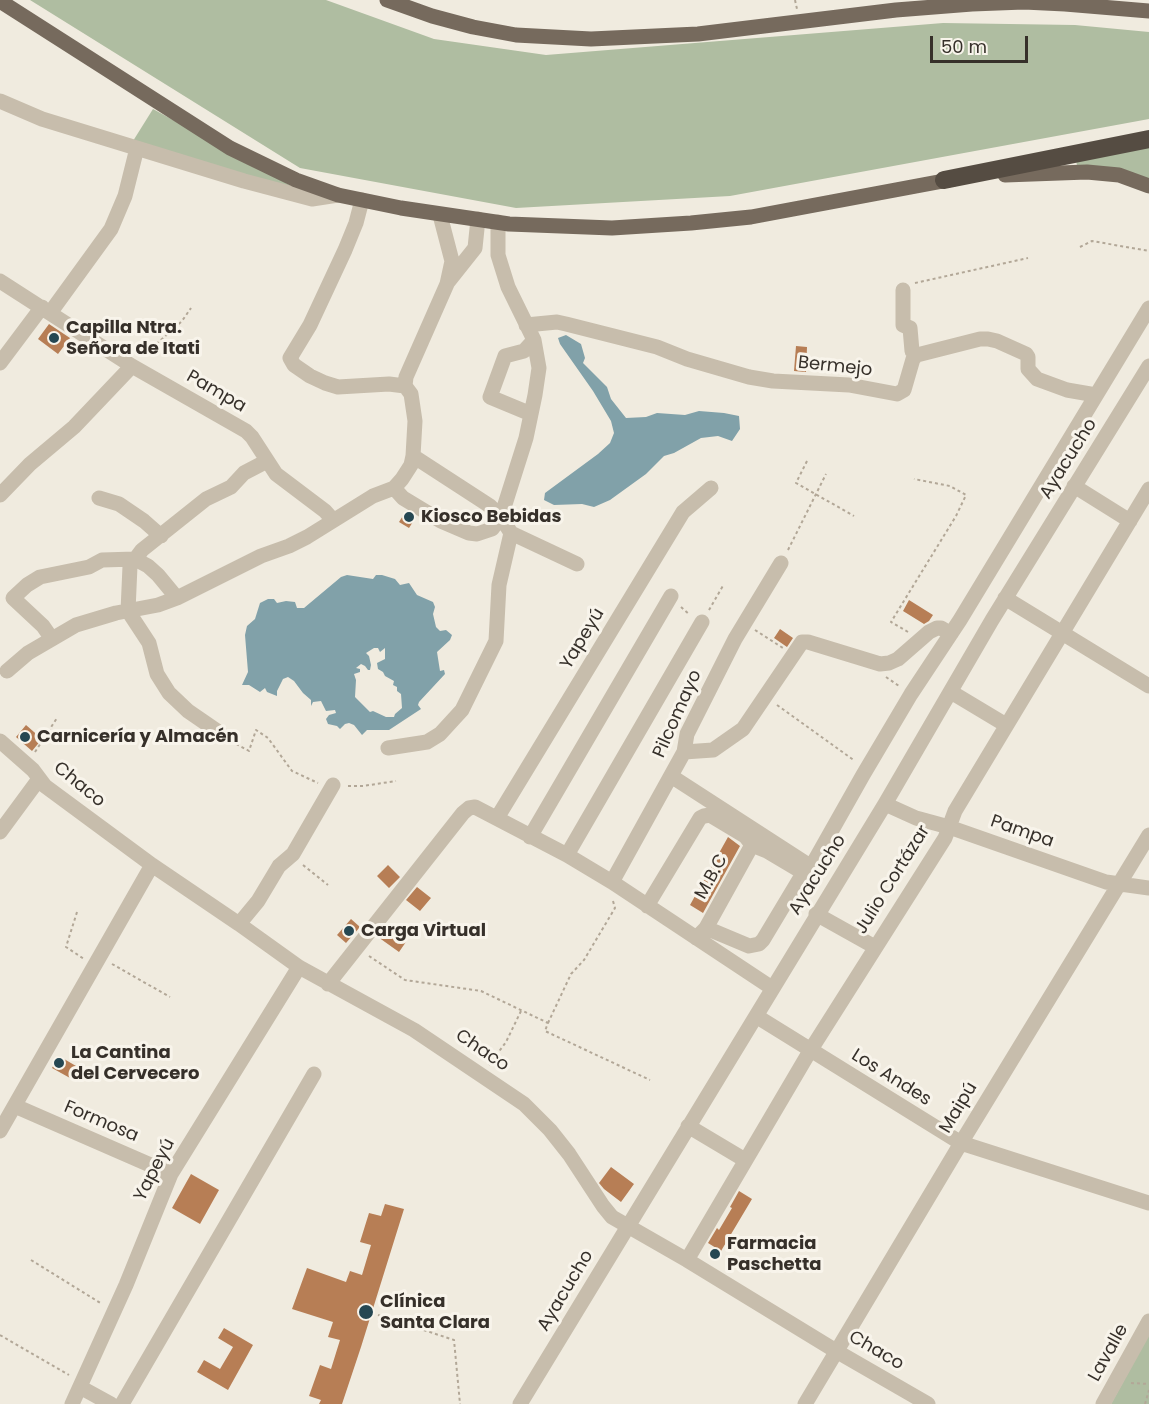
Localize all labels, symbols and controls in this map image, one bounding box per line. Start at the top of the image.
scale bar [933,24,1030,62]
text: 50 m [941,34,987,59]
place label: Capilla Ntra. Señora de Itati [66,317,200,360]
marker: Capilla Ntra. Señora de Itati [47,331,61,345]
street label: Bermejo [797,352,873,382]
street label: Pampa [182,366,250,418]
street label: Ayacucho [1036,415,1102,503]
place label: Kiosco Bebidas [421,506,562,528]
marker: Kiosco Bebidas [402,510,416,524]
street label: Yapeyú [556,604,610,674]
street label: Pilcomayo [649,667,707,761]
place label: Carnicería y Almacén [37,726,239,748]
marker: Carnicería y Almacén [18,730,32,744]
street label: Chaco [49,758,109,812]
street label: Pampa [988,811,1056,853]
street label: Julio Cortázar [851,822,935,938]
street label: Ayacucho [785,831,851,919]
street label: M.B.C [691,851,733,903]
place label: Carga Virtual [361,920,486,942]
marker: Carga Virtual [342,924,356,938]
street label: Chaco [451,1025,513,1077]
place label: La Cantina del Cervecero [71,1042,199,1084]
street label: Los Andes [847,1045,935,1111]
marker: La Cantina del Cervecero [52,1056,66,1070]
street label: Maipú [935,1079,983,1137]
street label: Formosa [60,1097,142,1147]
street label: Yapeyú [130,1135,180,1205]
place label: Farmacia Paschetta [727,1233,821,1276]
street label: Ayacucho [533,1247,599,1335]
marker: Farmacia Paschetta [708,1247,722,1261]
place label: Clínica Santa Clara [380,1291,490,1334]
marker: Clínica Santa Clara [357,1303,375,1321]
street label: Lavalle [1084,1321,1134,1385]
street label: Chaco [845,1327,907,1375]

